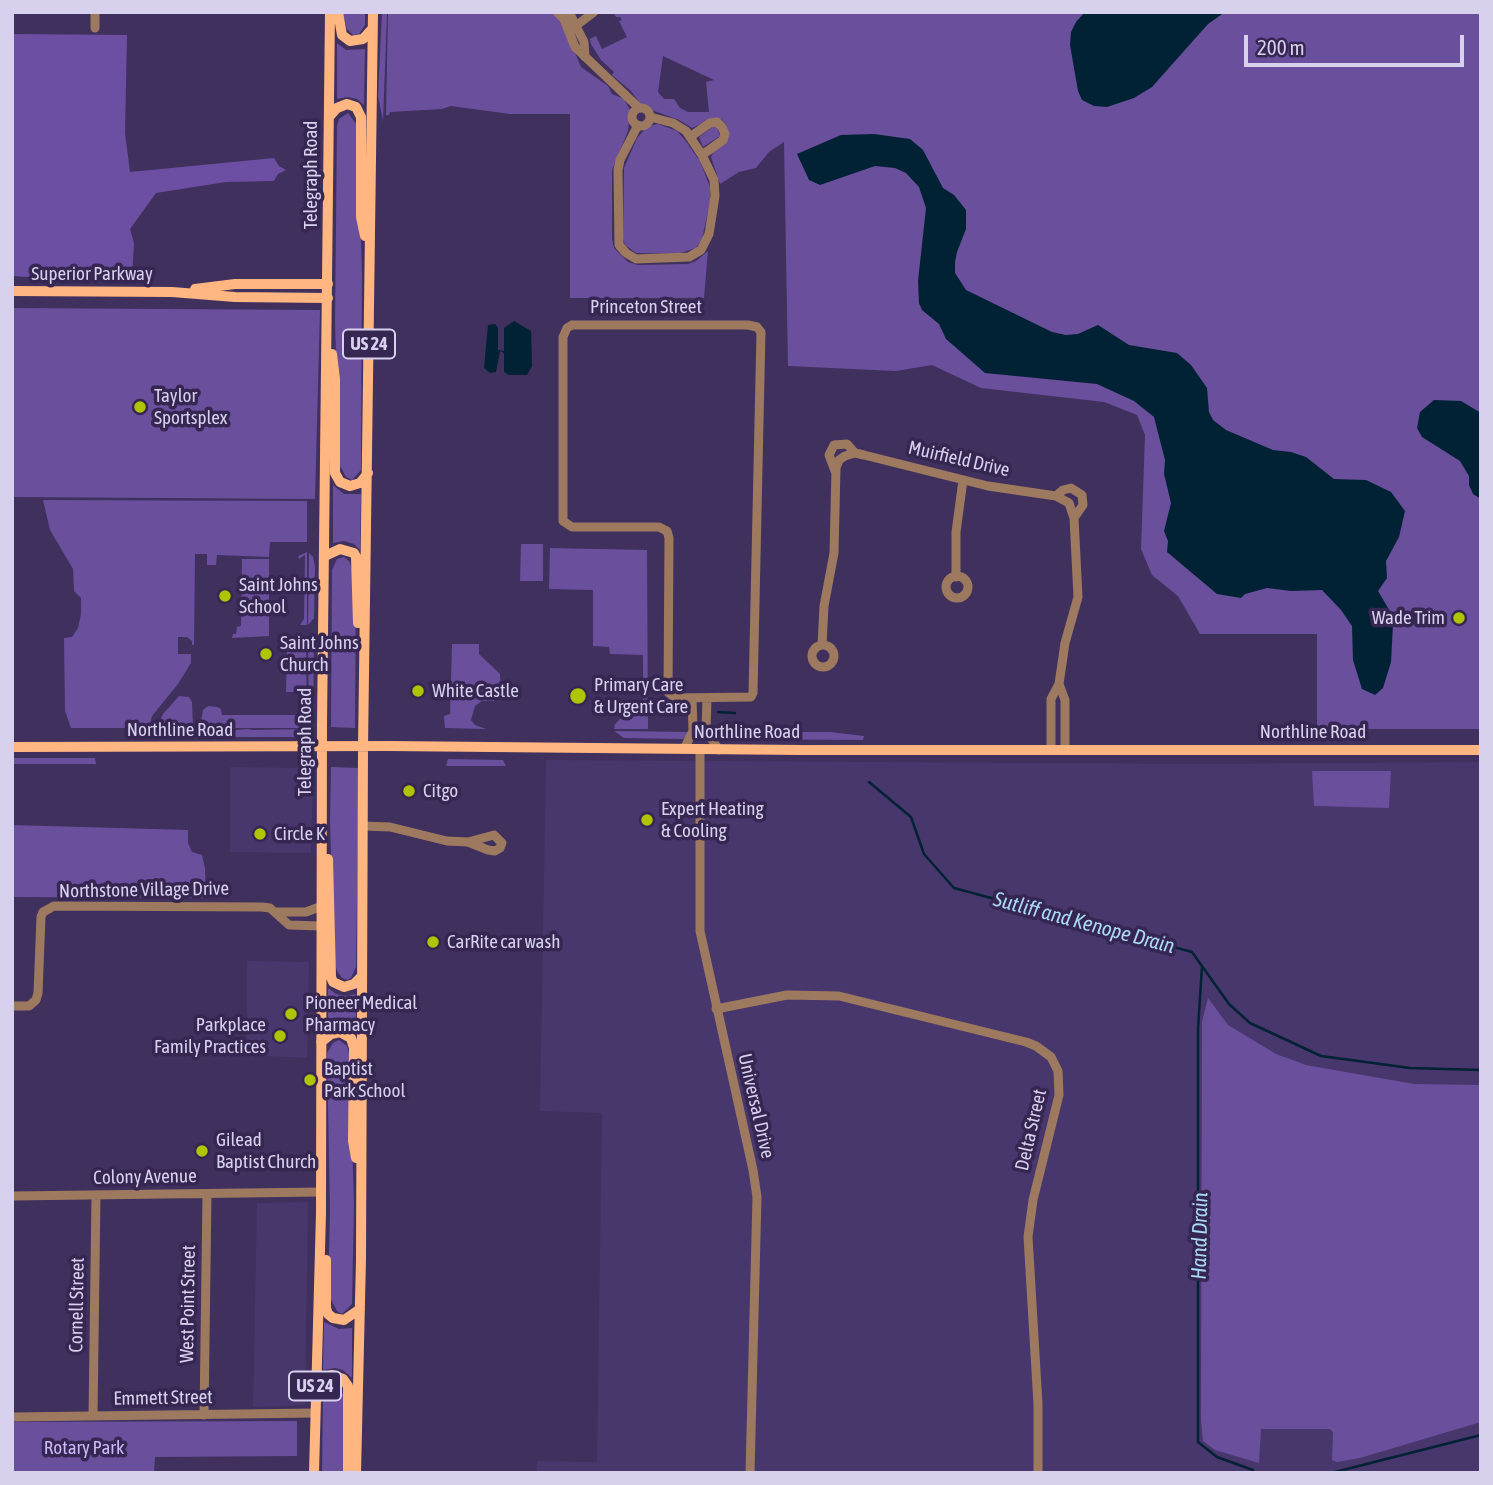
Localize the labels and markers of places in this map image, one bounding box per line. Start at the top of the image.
place label: Taylor Sportsplex [154,385,227,429]
marker: Taylor Sportsplex [132,399,148,415]
place label: Saint Johns School [239,574,318,618]
marker: Saint Johns School [217,588,233,604]
place label: Wade Trim [1372,607,1445,629]
marker: Wade Trim [1451,610,1467,626]
place label: Saint Johns Church [280,632,359,676]
marker: Saint Johns Church [258,646,274,662]
place label: Primary Care & Urgent Care [594,674,688,718]
place label: White Castle [432,680,519,702]
marker: White Castle [410,683,426,699]
marker: Primary Care & Urgent Care [568,686,588,706]
place label: Citgo [423,780,458,802]
marker: Citgo [401,783,417,799]
place label: Expert Heating & Cooling [661,798,764,842]
marker: Expert Heating & Cooling [639,812,655,828]
place label: Circle K [274,823,325,845]
marker: Circle K [252,826,268,842]
place label: CarRite car wash [447,931,560,953]
marker: CarRite car wash [425,934,441,950]
place label: Pioneer Medical Pharmacy [305,992,417,1036]
marker: Pioneer Medical Pharmacy [283,1006,299,1022]
place label: Parkplace Family Practices [154,1014,266,1058]
marker: Parkplace Family Practices [272,1028,288,1044]
place label: Baptist Park School [324,1058,405,1102]
marker: Baptist Park School [302,1072,318,1088]
place label: Gilead Baptist Church [216,1129,316,1173]
marker: Gilead Baptist Church [194,1143,210,1159]

